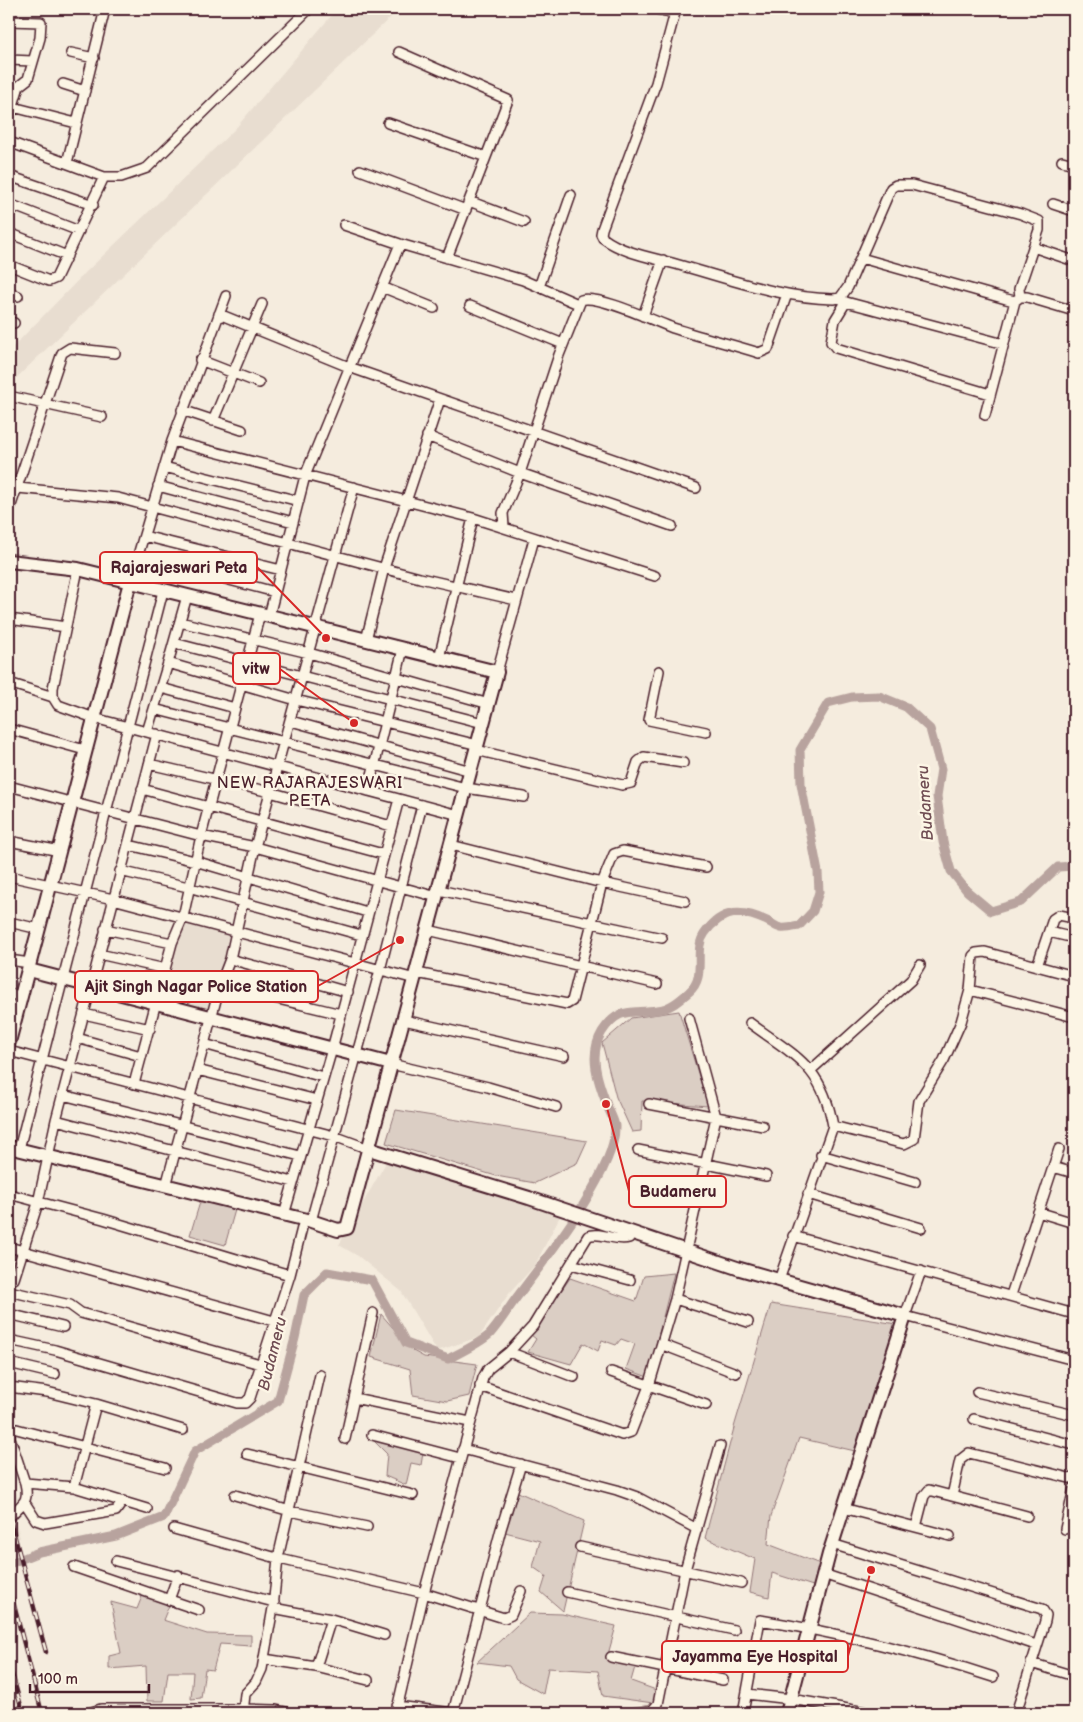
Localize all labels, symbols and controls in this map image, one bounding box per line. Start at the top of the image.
callout: Rajarajeswari Peta [100,552,257,583]
text: Rajarajeswari Peta [110,559,248,578]
callout: vitw [233,653,280,684]
text: vitw [241,660,270,679]
water label: Budameru [914,765,938,841]
district label: NEW RAJARAJESWARI PETA [217,774,403,811]
callout: Ajit Singh Nagar Police Station [75,971,318,1002]
text: Ajit Singh Nagar Police Station [84,978,307,997]
callout: Budameru [629,1176,726,1207]
text: Budameru [640,1183,717,1202]
water label: Budameru [255,1315,291,1393]
callout: Jayamma Eye Hospital [662,1641,848,1672]
text: Jayamma Eye Hospital [672,1648,838,1667]
scale bar [30,1662,149,1694]
text: 100 m [38,1670,78,1689]

